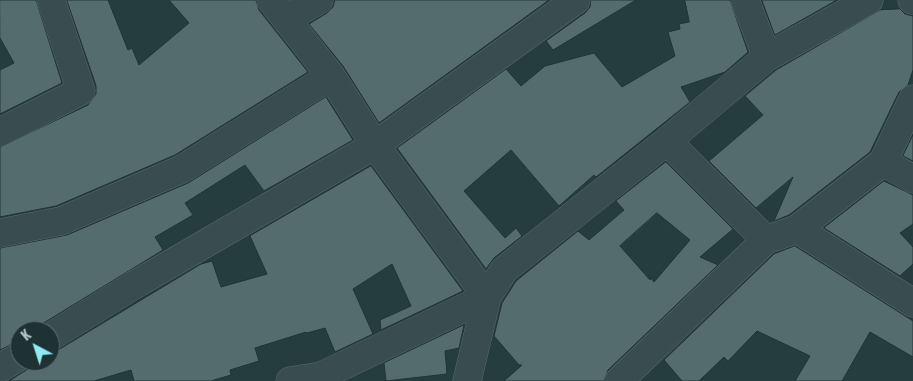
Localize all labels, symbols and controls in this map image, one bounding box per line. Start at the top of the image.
north arrow [10,321,60,371]
text: K [18,327,34,344]

